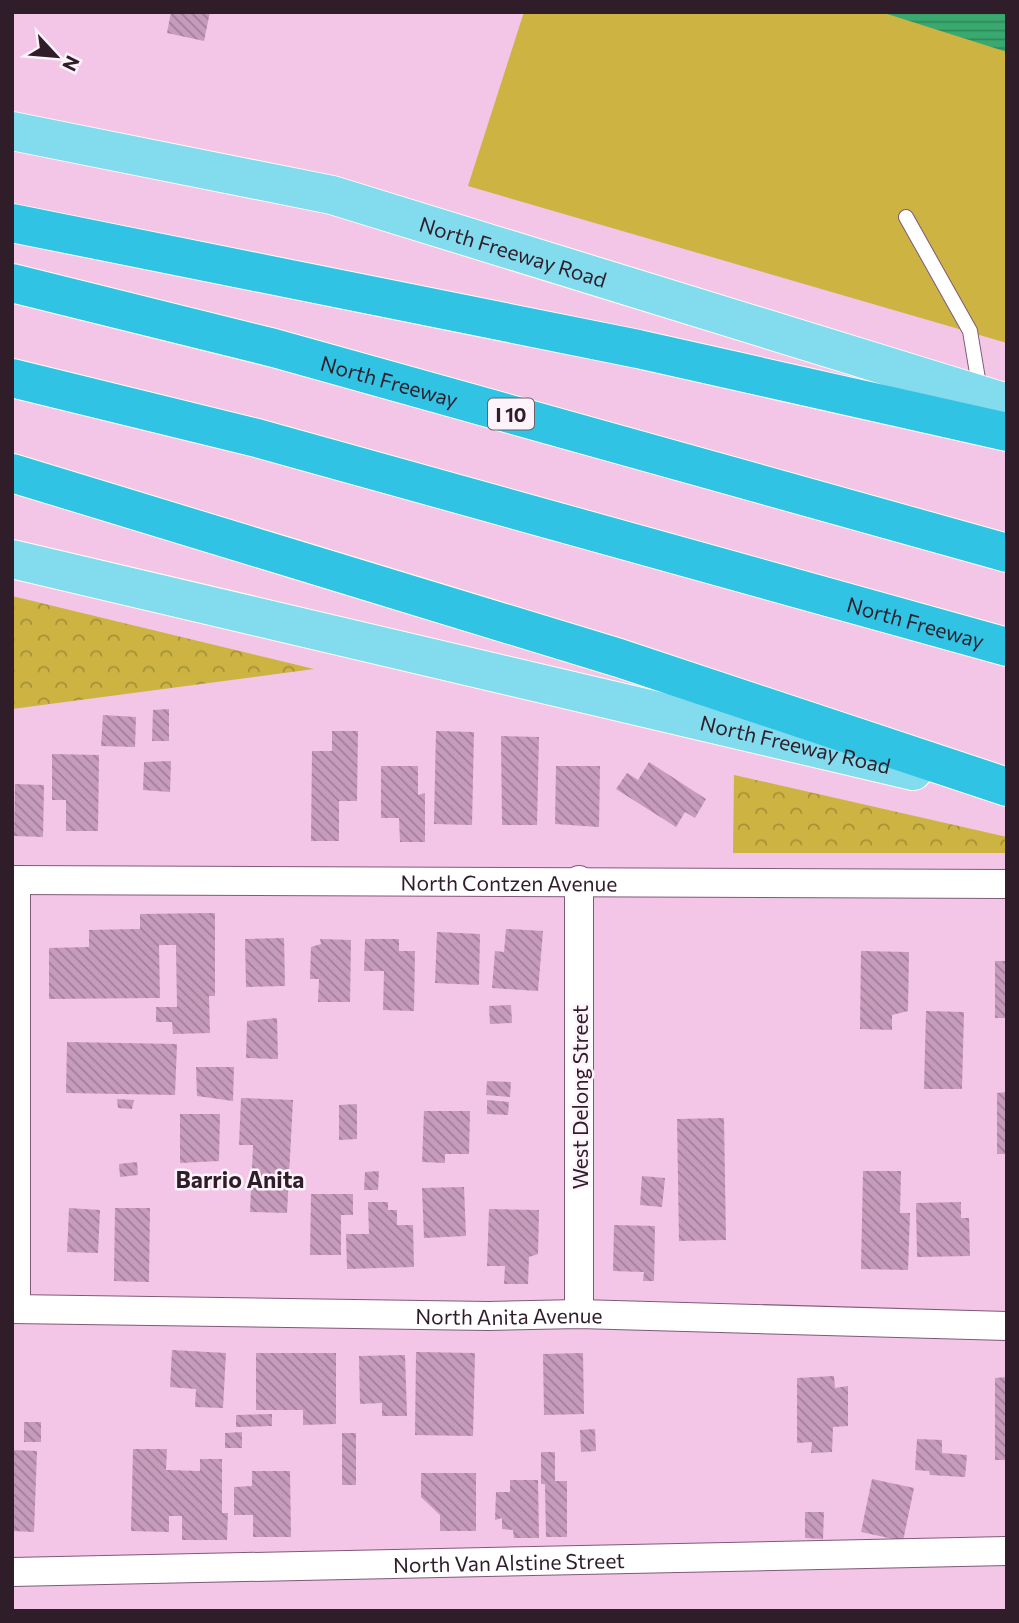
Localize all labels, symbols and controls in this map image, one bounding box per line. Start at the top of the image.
north arrow [21,21,91,91]
text: N [58,52,85,75]
street label: North Freeway Road [417,210,610,291]
street label: North Freeway [318,349,461,411]
road number: I 10 [488,398,534,430]
street label: North Freeway [844,591,987,653]
street label: North Freeway Road [698,709,893,778]
street label: North Contzen Avenue [401,869,617,895]
street label: West Delong Street [567,1005,592,1189]
district label: Barrio Anita [176,1165,304,1193]
street label: North Anita Avenue [415,1301,603,1329]
street label: North Van Alstine Street [393,1547,625,1576]

